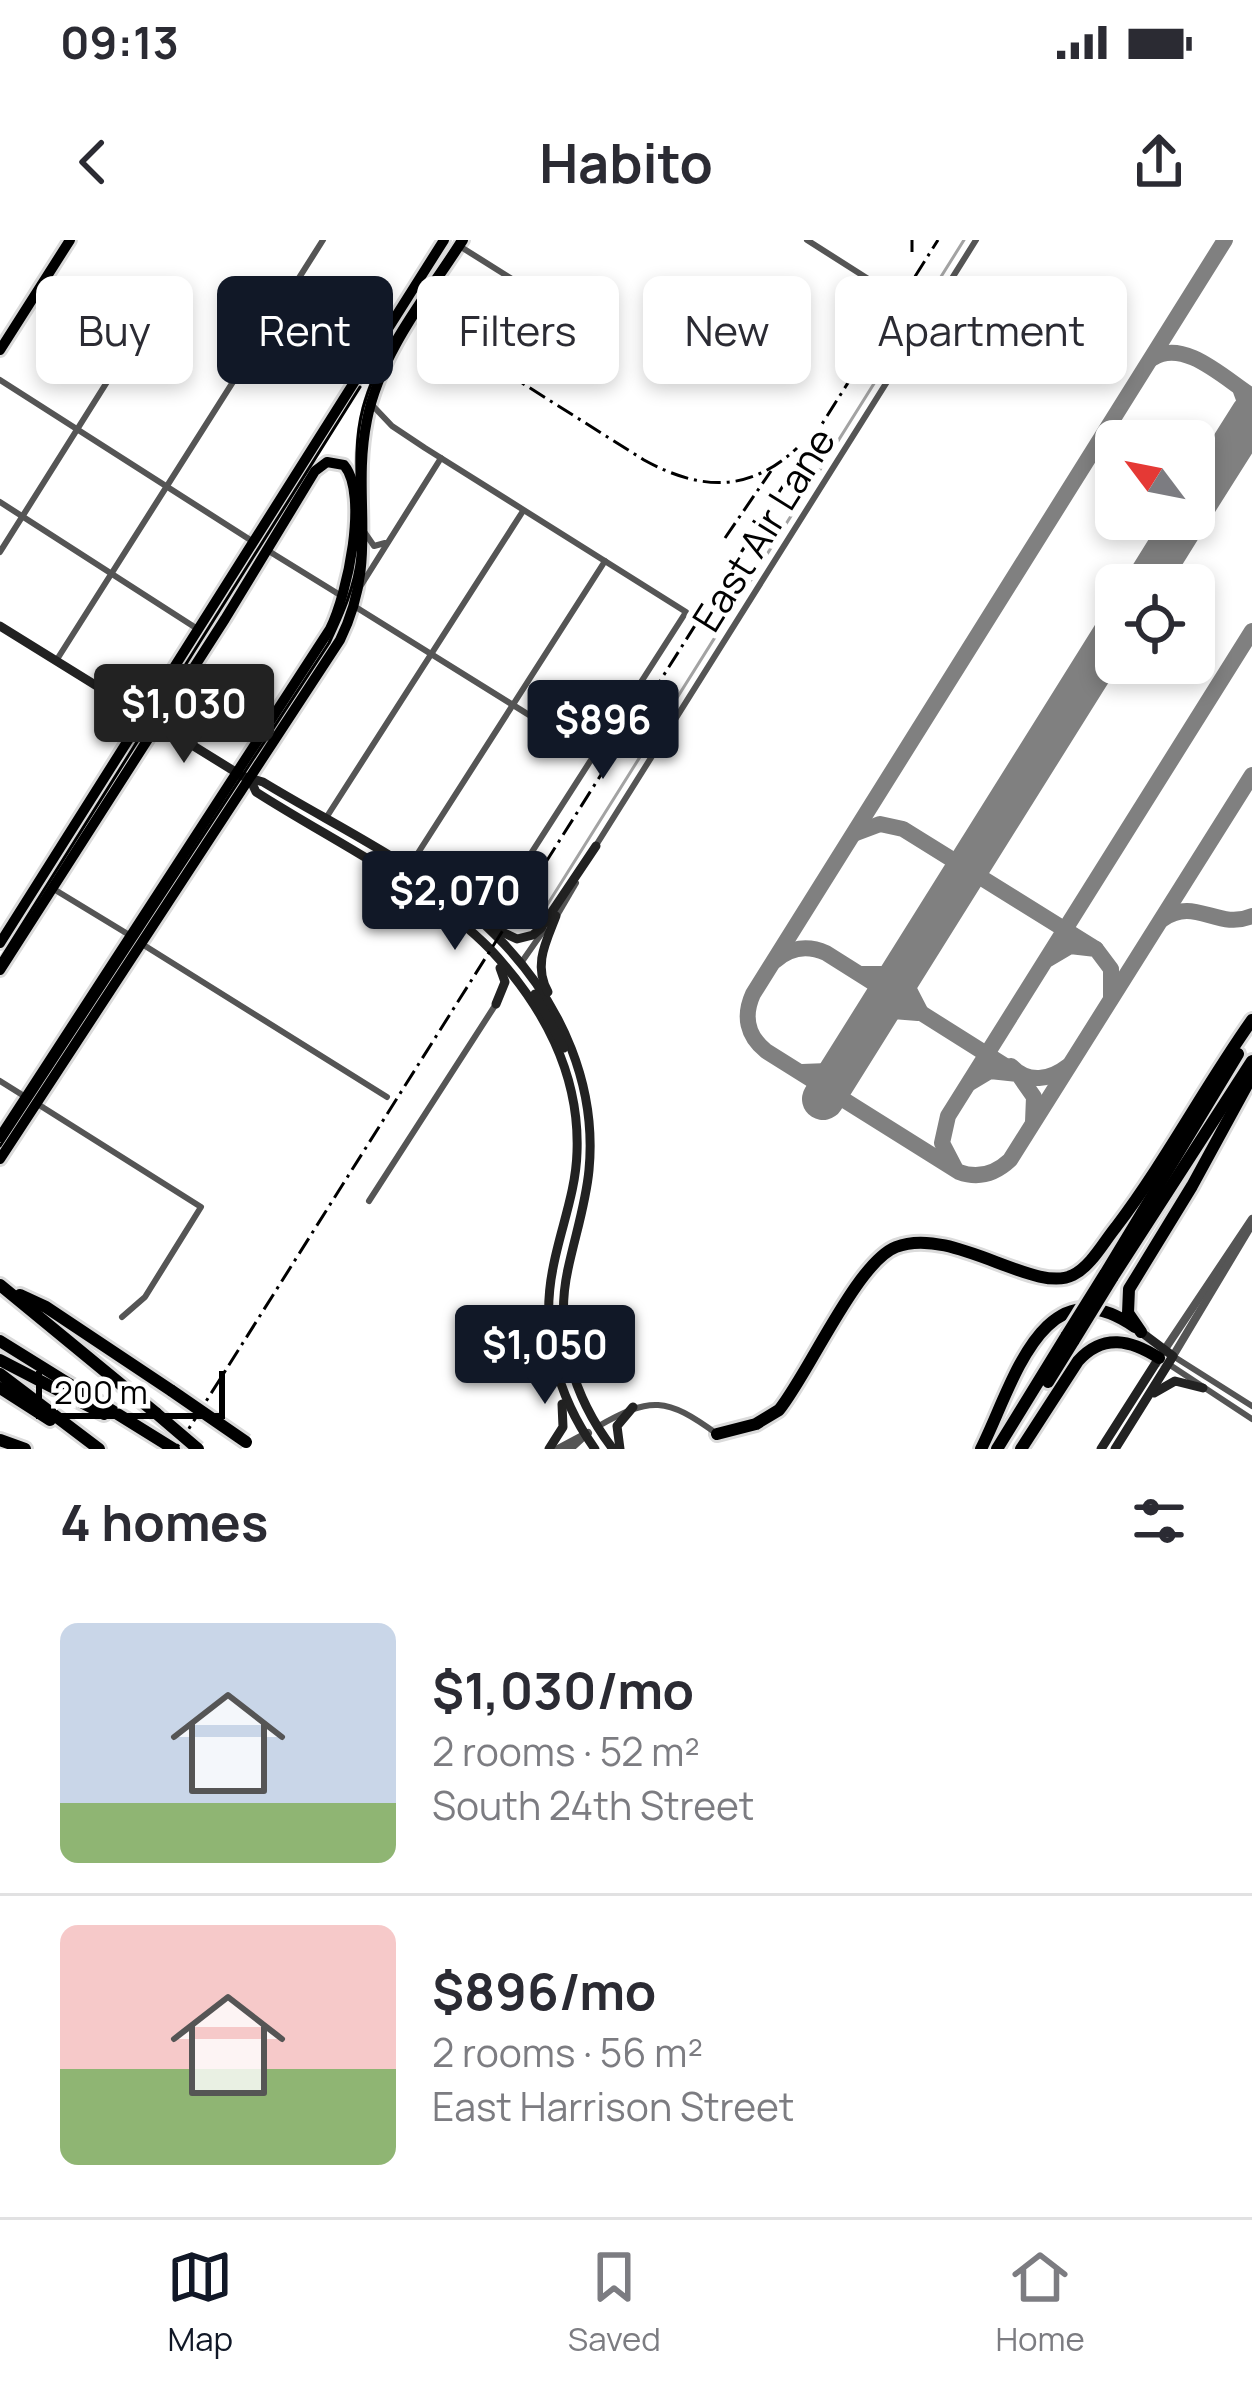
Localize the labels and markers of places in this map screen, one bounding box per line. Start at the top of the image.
pin: $1,030 [86,664,282,766]
pin: $896 [532,680,674,782]
pin: $2,070 [357,851,553,953]
pin: $1,050 [447,1305,643,1407]

